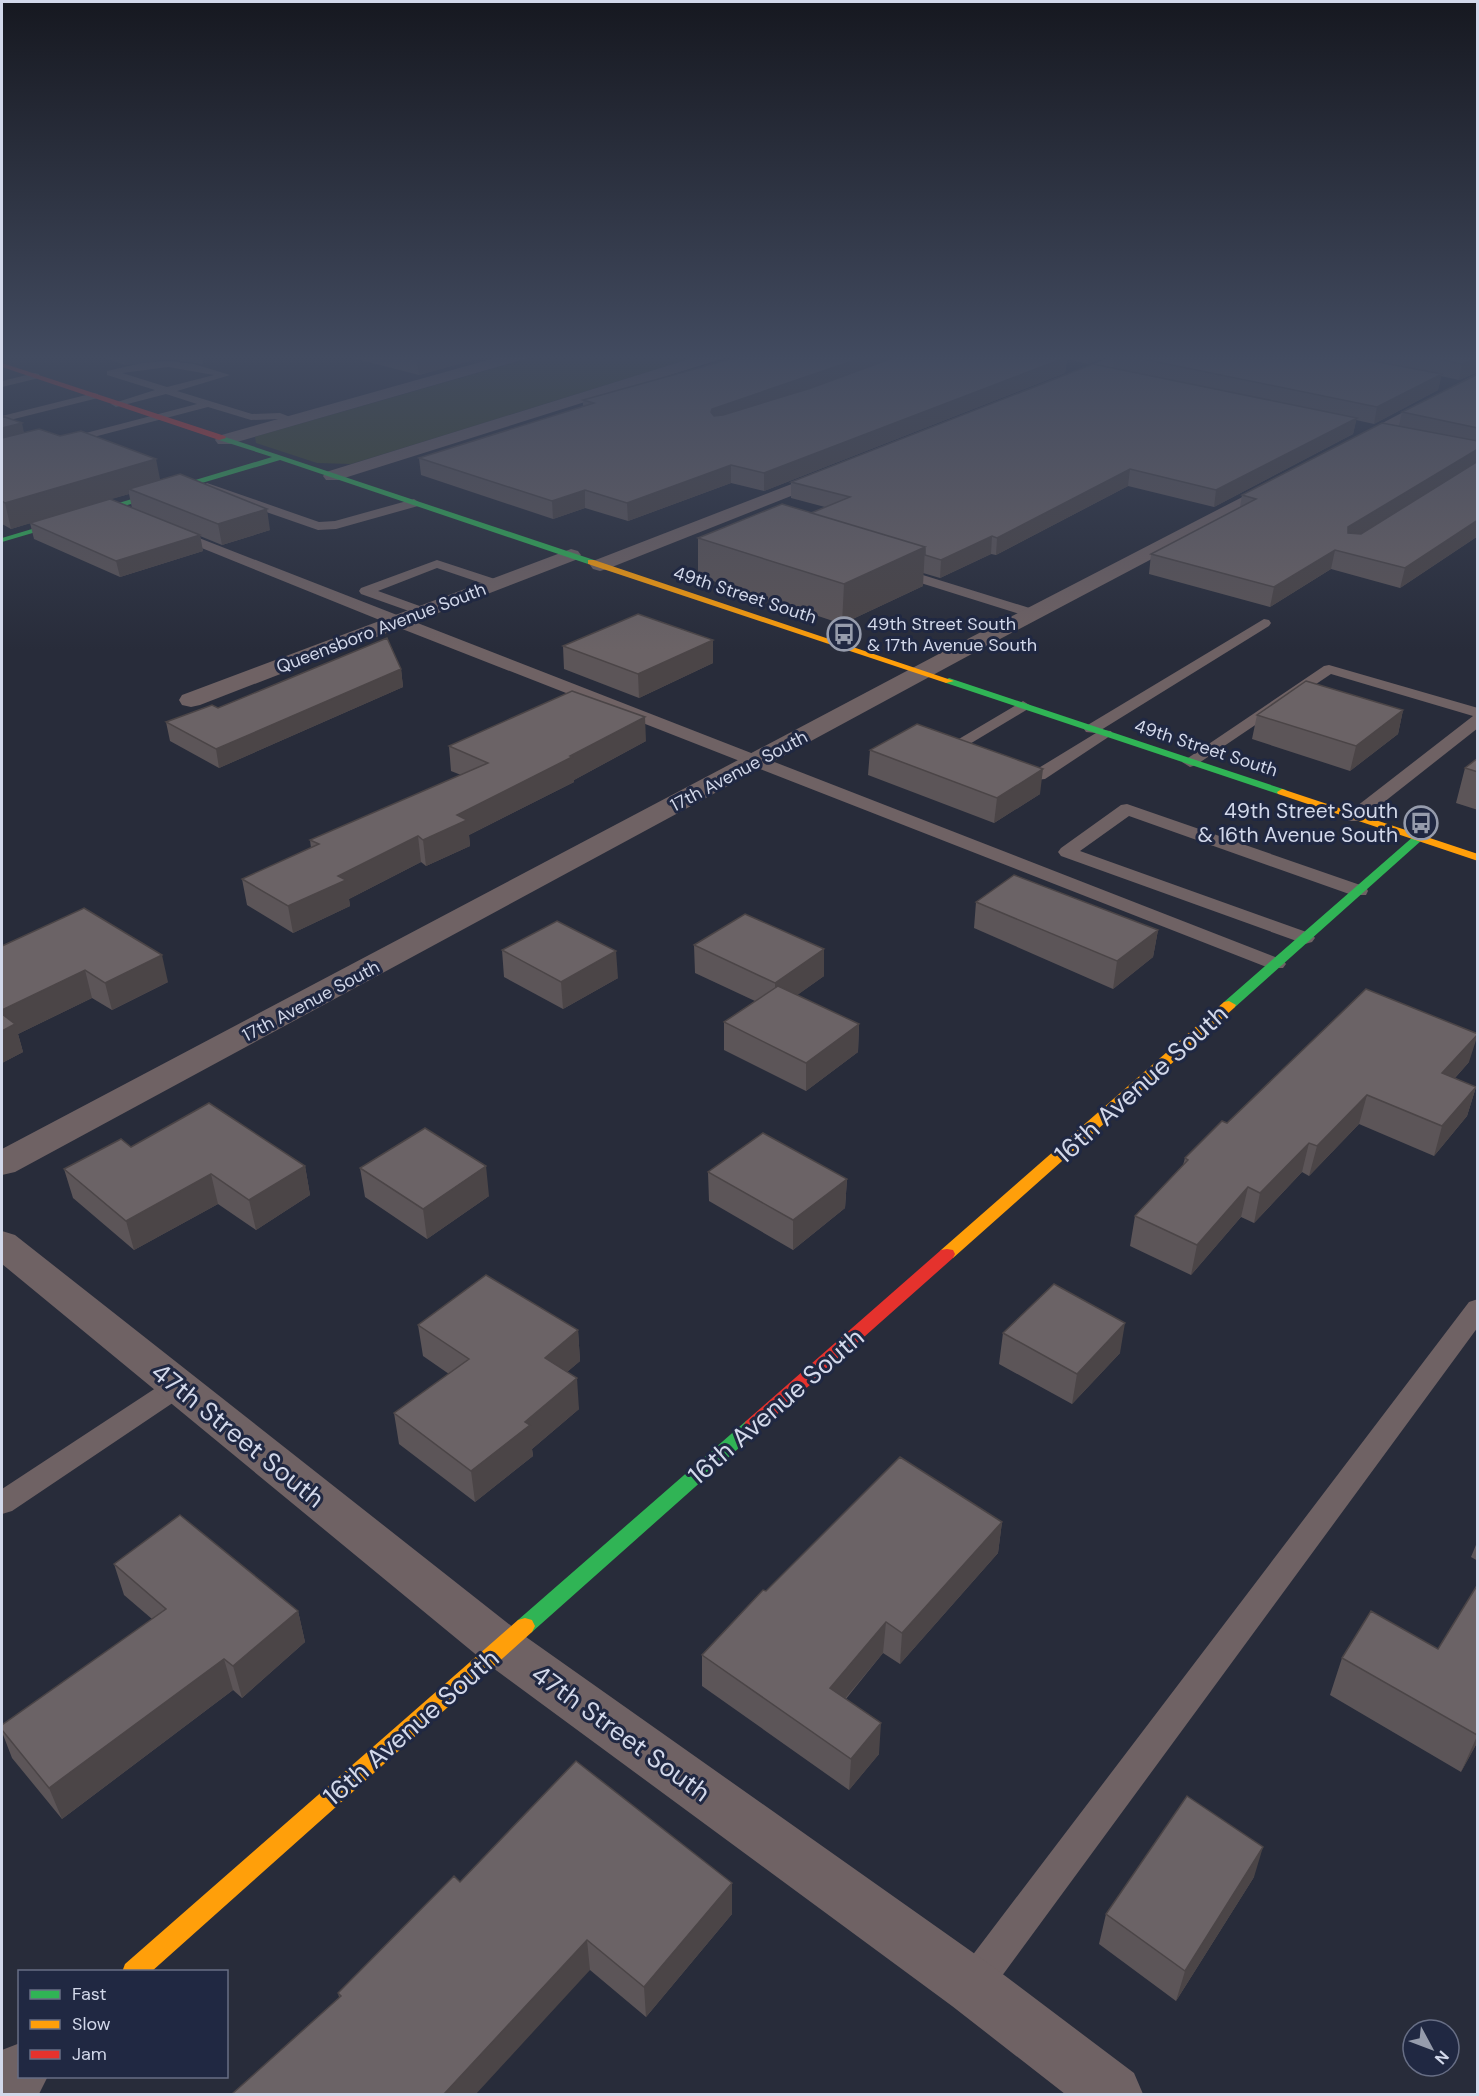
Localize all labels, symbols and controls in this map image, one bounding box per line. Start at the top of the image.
street label: 49th Street South [670,561,820,629]
street label: Queensboro Avenue South [273,577,489,679]
place label: 49th Street South & 17th Avenue South [867,612,1037,657]
bus stop icon: 49th Street South & 17th Avenue South [826,616,862,652]
street label: 49th Street South [1131,714,1281,782]
street label: 17th Avenue South [666,725,812,817]
place label: 49th Street South & 16th Avenue South [1197,797,1398,849]
bus stop icon: 49th Street South & 16th Avenue South [1403,805,1439,841]
street label: 17th Avenue South [238,955,384,1047]
street label: 16th Avenue South [1047,997,1235,1171]
street label: 16th Avenue South [681,1320,871,1492]
street label: 47th Street South [145,1355,331,1515]
street label: 16th Avenue South [316,1641,506,1813]
street label: 47th Street South [525,1657,717,1809]
legend [18,1970,228,2078]
text: Fast [72,1982,107,2006]
text: Slow [72,2012,111,2036]
north arrow [1401,2018,1461,2078]
text: Jam [72,2042,107,2066]
text: N [1430,2046,1454,2069]

